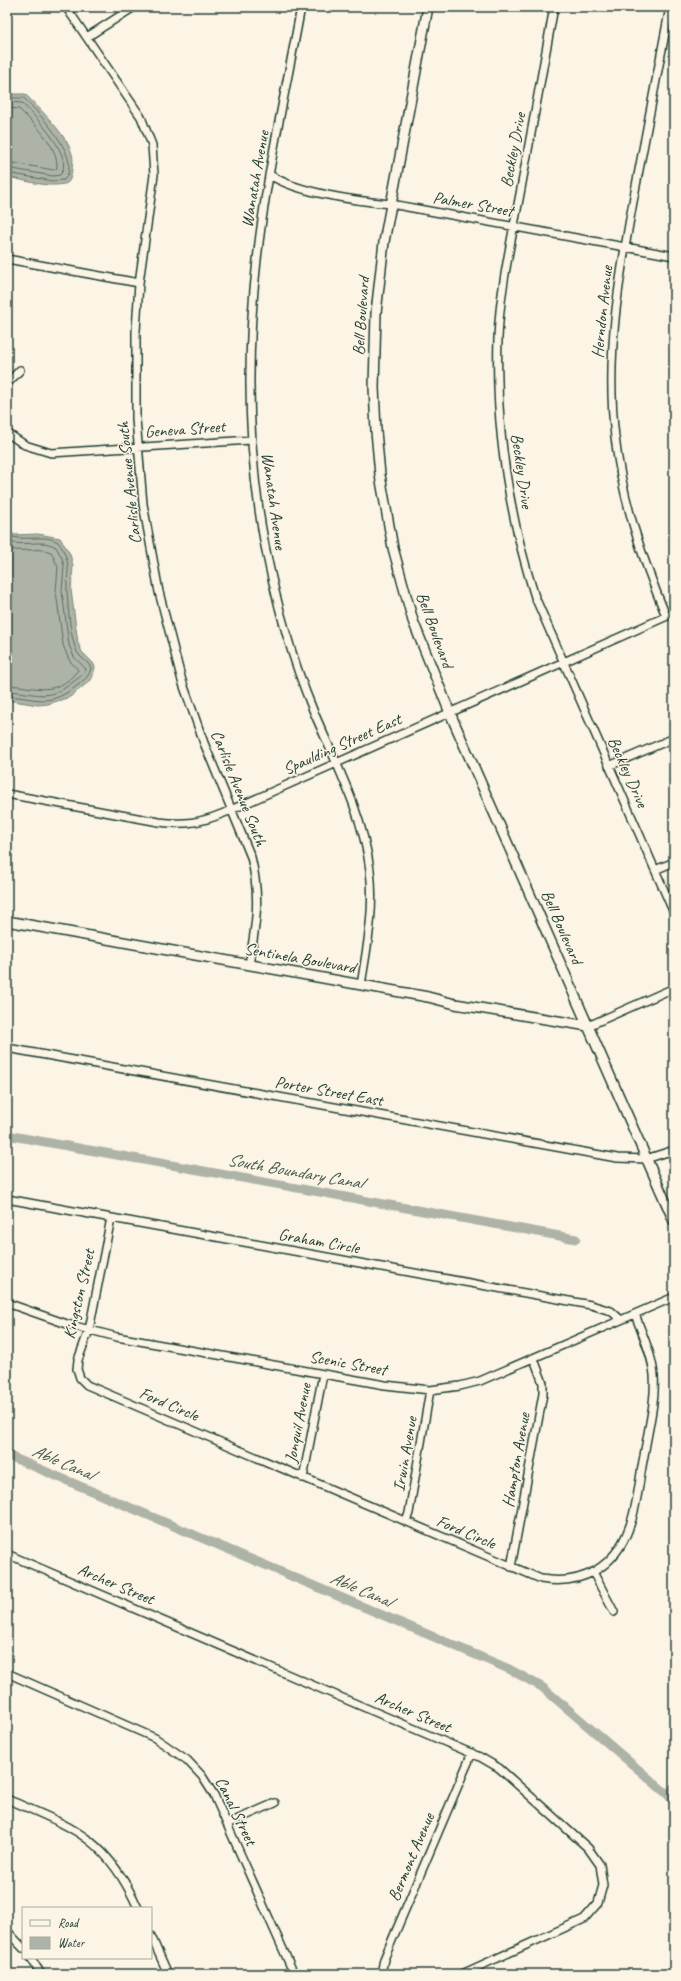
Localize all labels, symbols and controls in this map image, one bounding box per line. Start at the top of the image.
street label: Beckley Drive [496,110,531,189]
street label: Wanatah Avenue [236,128,274,229]
street label: Palmer Street [431,187,517,222]
street label: Herndon Avenue [587,263,617,359]
street label: Bell Boulevard [348,274,374,356]
street label: Geneva Street [144,416,228,442]
street label: Carlisle Avenue South [112,420,146,545]
street label: Beckley Drive [506,432,538,511]
street label: Wanatah Avenue [257,451,291,552]
street label: Bell Boulevard [412,589,459,673]
street label: Spaulding Street East [280,708,406,779]
street label: Carlisle Avenue South [206,727,272,850]
street label: Beckley Drive [603,733,653,812]
street label: Bell Boulevard [536,887,589,969]
street label: Sentinela Boulevard [243,938,360,979]
street label: Porter Street East [273,1071,387,1111]
water label: South Boundary Canal [226,1148,370,1195]
street label: Graham Circle [277,1224,362,1259]
street label: Kingston Street [58,1245,100,1341]
street label: Scenic Street [308,1346,390,1381]
street label: Jonquil Avenue [280,1380,316,1466]
street label: Ford Circle [136,1382,203,1426]
street label: Hampton Avenue [497,1410,535,1509]
street label: Irwin Avenue [388,1413,422,1493]
water label: Able Canal [29,1439,102,1487]
street label: Ford Circle [433,1510,500,1554]
street label: Archer Street [75,1559,159,1610]
water label: Able Canal [327,1566,400,1614]
street label: Archer Street [372,1687,456,1738]
street label: Canal Street [210,1773,263,1851]
street label: Bermont Avenue [383,1809,439,1904]
legend [22,1907,152,1959]
text: Road [58,1915,80,1931]
text: Water [58,1935,86,1951]

